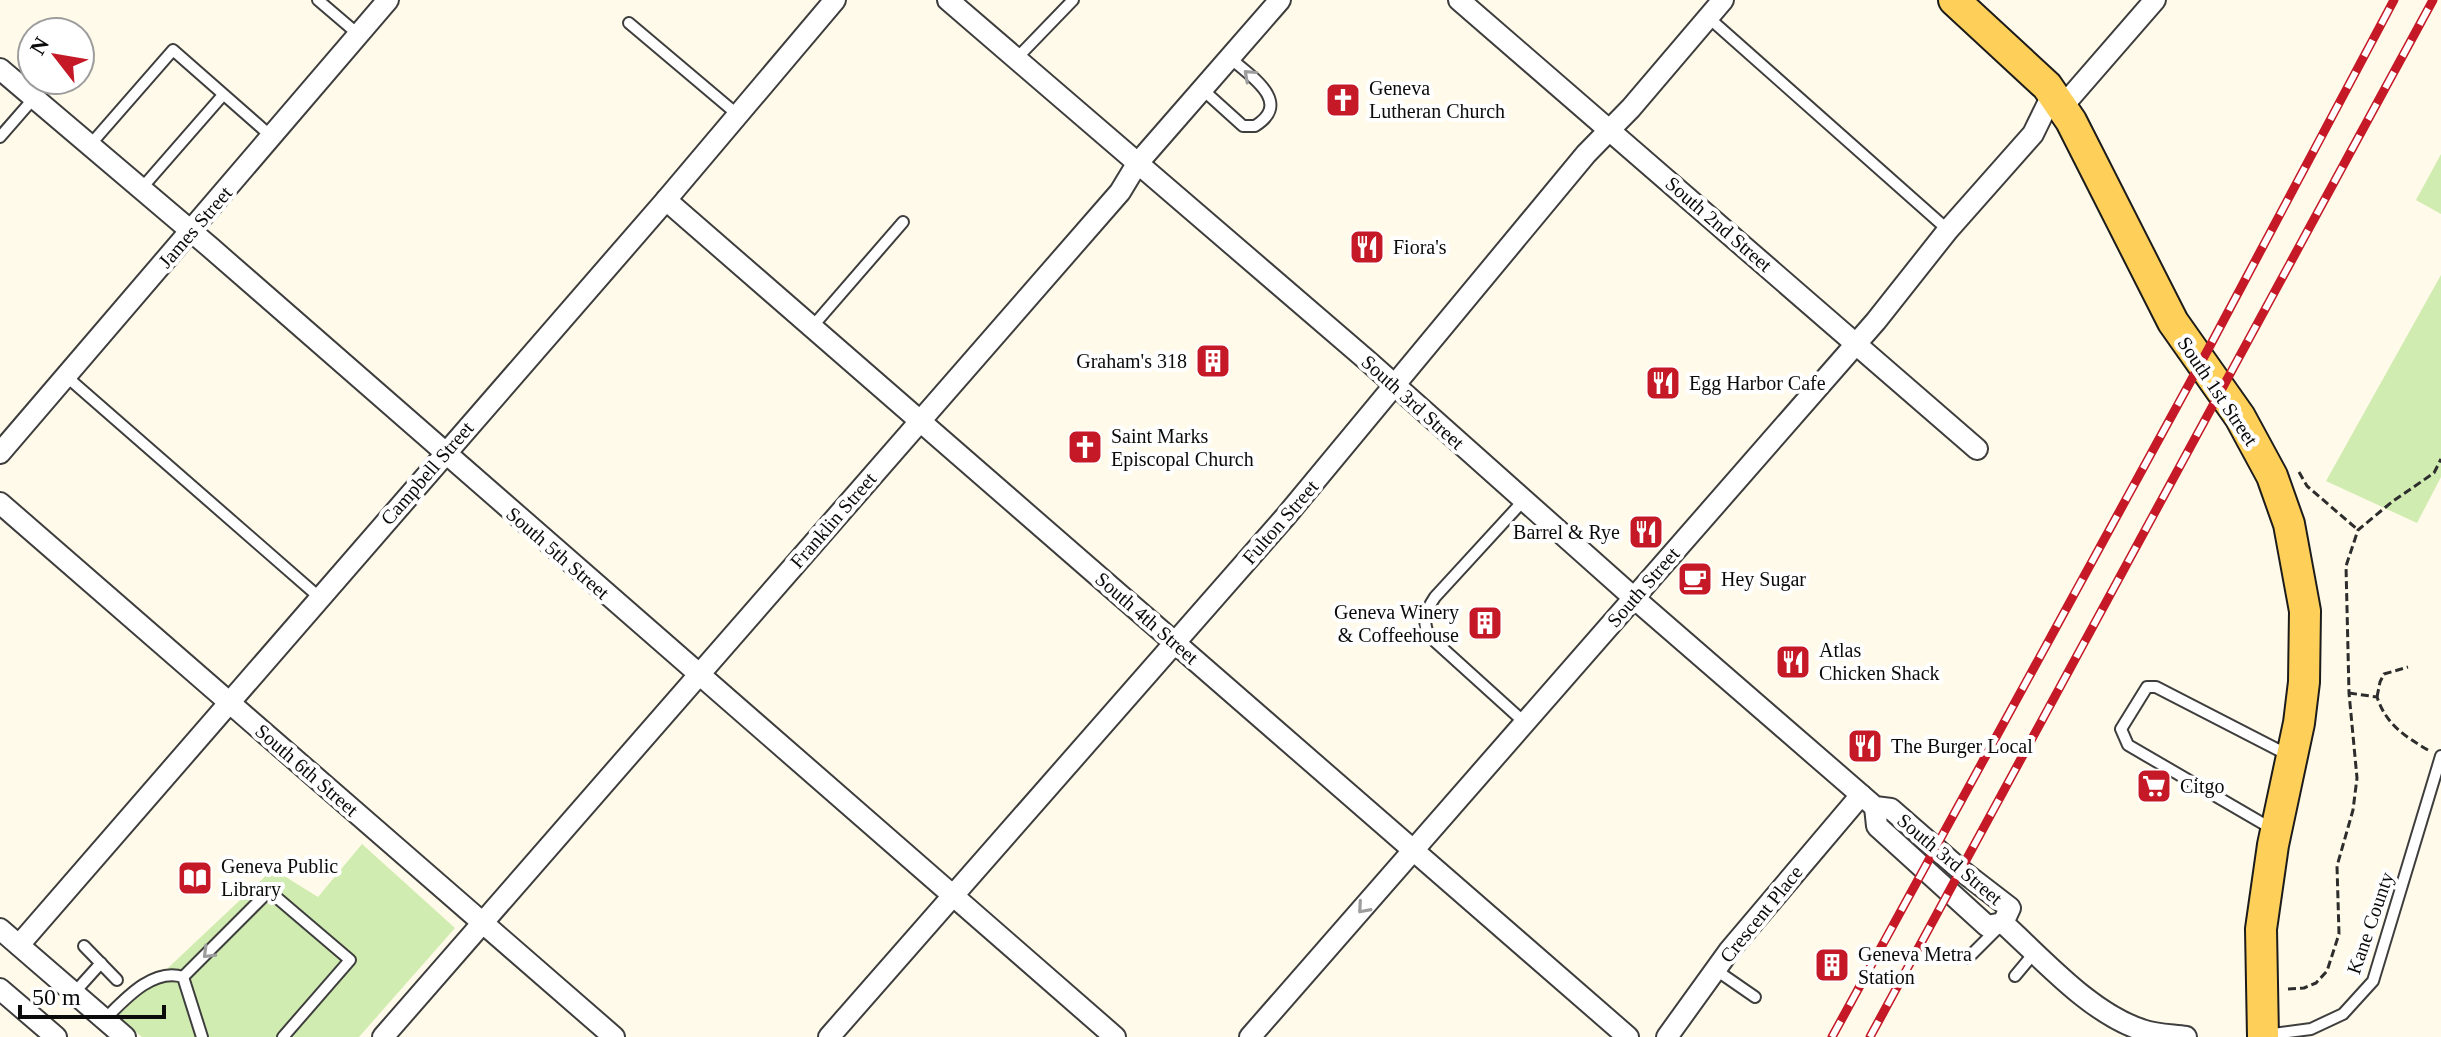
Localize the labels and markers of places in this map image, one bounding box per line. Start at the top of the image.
place label: Geneva Lutheran Church [1369,77,1505,122]
church icon: Geneva Lutheran Church [1324,81,1362,119]
restaurant icon: Fiora's [1348,228,1386,266]
place label: Fiora's [1393,236,1447,258]
building icon: Graham's 318 [1194,342,1232,380]
place label: Graham's 318 [1076,350,1187,372]
restaurant icon: Egg Harbor Cafe [1644,364,1682,402]
place label: Egg Harbor Cafe [1689,372,1826,395]
place label: Saint Marks Episcopal Church [1111,425,1254,471]
church icon: Saint Marks Episcopal Church [1066,428,1104,466]
restaurant icon: Barrel & Rye [1627,513,1665,551]
place label: Barrel & Rye [1513,521,1620,544]
cafe icon: Hey Sugar [1676,560,1714,598]
place label: Hey Sugar [1721,568,1806,591]
place label: Geneva Winery & Coffeehouse [1334,601,1459,646]
building icon: Geneva Winery & Coffeehouse [1466,604,1504,642]
place label: Atlas Chicken Shack [1819,639,1940,684]
restaurant icon: Atlas Chicken Shack [1774,643,1812,681]
restaurant icon: The Burger Local [1846,727,1884,765]
place label: The Burger Local [1891,735,2033,758]
supermarket icon: Citgo [2135,767,2173,805]
place label: Citgo [2180,775,2224,798]
place label: Geneva Public Library [221,855,338,901]
library icon: Geneva Public Library [176,859,214,897]
place label: Geneva Metra Station [1858,943,1972,988]
building icon: Geneva Metra Station [1813,946,1851,984]

